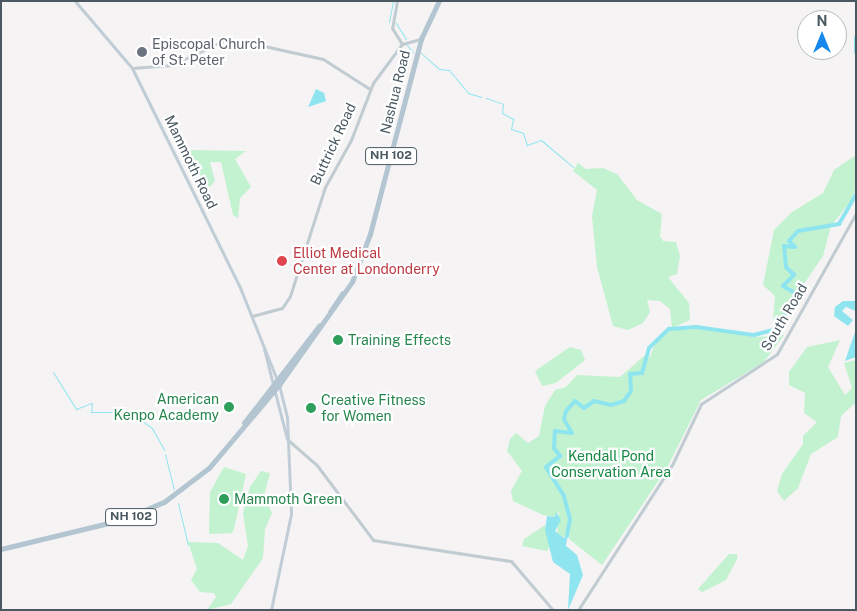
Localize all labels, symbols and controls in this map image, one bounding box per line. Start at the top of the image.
north arrow [797,10,847,60]
text: N [817,13,827,29]
place label: Episcopal Church of St. Peter [152,36,265,68]
marker: Episcopal Church of St. Peter [136,46,148,58]
street label: Nashua Road [376,48,414,136]
street label: Buttrick Road [307,100,359,188]
street label: Mammoth Road [161,112,221,212]
road number: NH 102 [365,146,417,166]
place label: Elliot Medical Center at Londonderry [293,245,440,278]
marker: Elliot Medical Center at Londonderry [275,254,289,268]
street label: South Road [757,280,811,354]
place label: Training Effects [348,332,451,348]
marker: Training Effects [332,334,344,346]
place label: American Kenpo Academy [114,391,219,424]
place label: Creative Fitness for Women [321,392,426,424]
marker: American Kenpo Academy [223,401,235,413]
marker: Creative Fitness for Women [305,402,317,414]
park label: Kendall Pond Conservation Area [551,448,671,481]
place label: Mammoth Green [234,491,342,507]
marker: Mammoth Green [218,493,230,505]
road number: NH 102 [105,508,157,526]

